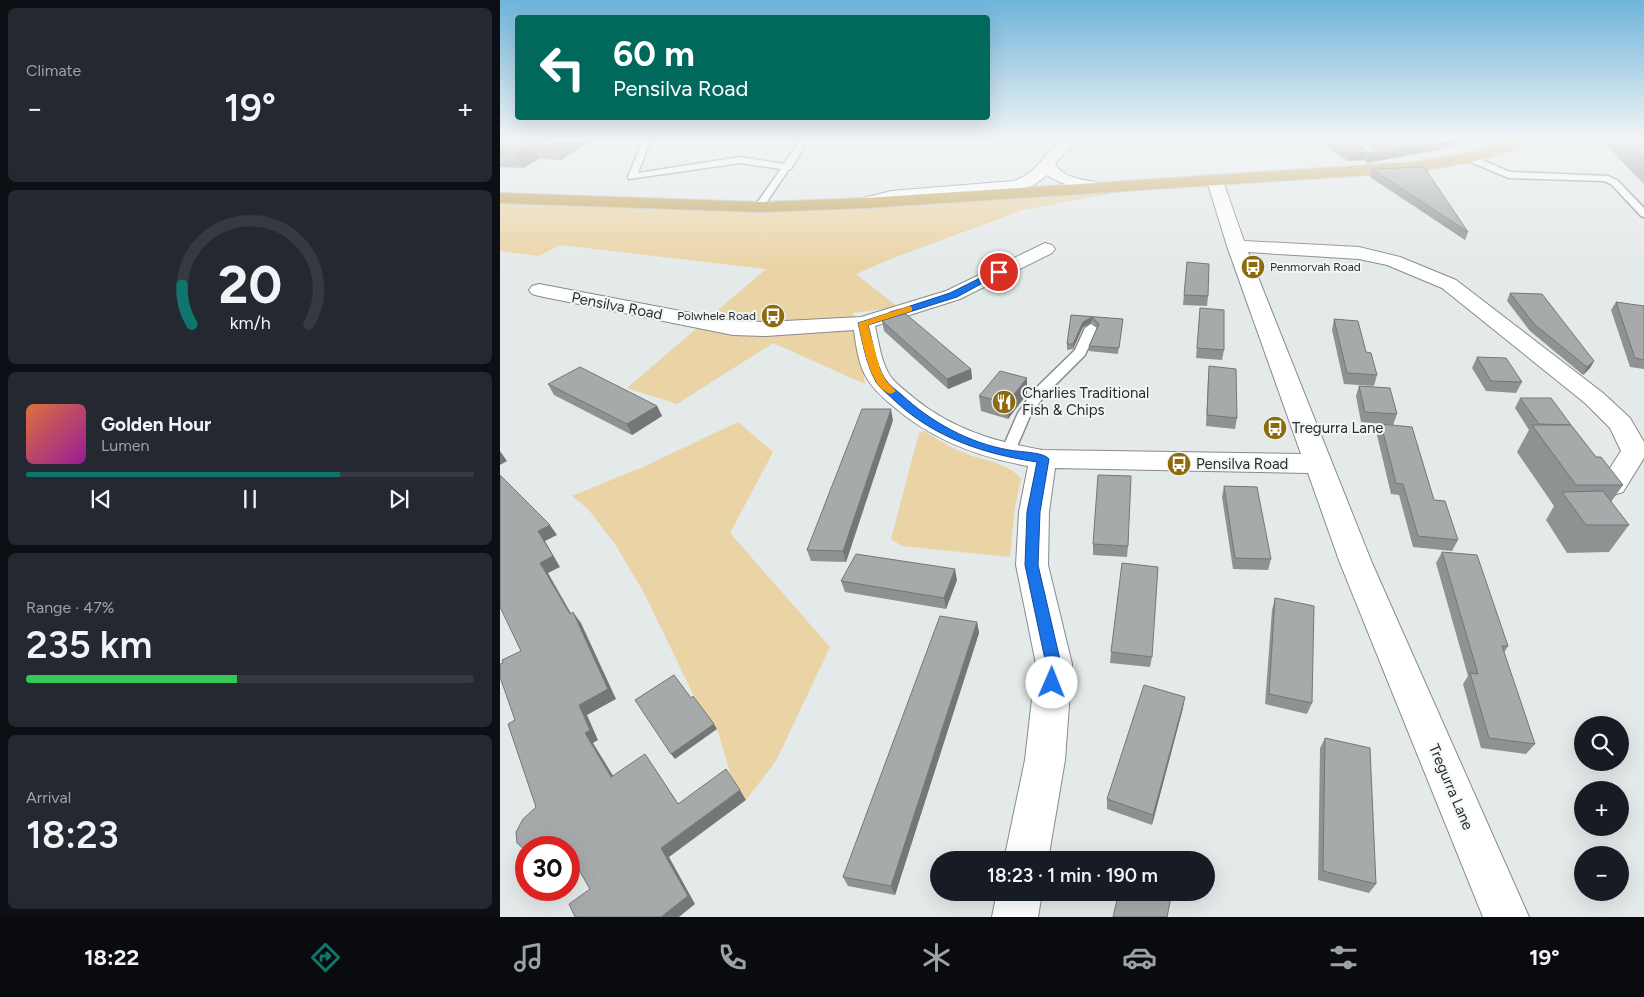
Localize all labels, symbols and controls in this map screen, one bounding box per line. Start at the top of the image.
text: 60 m [613,33,695,75]
icon: left [530,35,595,100]
text: Climate [26,61,81,80]
text: Pensilva Road [613,75,748,102]
text: 19° [224,85,276,131]
text: − [26,91,43,125]
text: + [457,91,474,125]
pin [978,251,1020,293]
text: 20 [218,254,282,316]
bus stop icon: Penmorvah Road [1240,254,1266,280]
icon: arrive [985,258,1013,286]
place label: Penmorvah Road [1270,260,1361,274]
street label: Pensilva Road [570,288,664,324]
bus stop icon: Polwhele Road [760,303,786,329]
place label: Polwhele Road [677,309,756,323]
text: km/h [230,312,270,333]
place label: Charlies Traditional Fish & Chips [1022,384,1149,419]
restaurant icon: Charlies Traditional Fish & Chips [991,389,1017,415]
text: Golden Hour [101,413,211,436]
bus stop icon: Tregurra Lane [1262,415,1288,441]
place label: Tregurra Lane [1292,419,1384,437]
text: Lumen [101,436,150,455]
bus stop icon: Pensilva Road [1166,451,1192,477]
place label: Pensilva Road [1196,455,1288,473]
icon: previous [87,485,115,513]
icon: pause [236,485,264,513]
icon: next [385,485,413,513]
text: Range · 47% [26,598,114,617]
text: 235 km [26,622,152,668]
position arrow [1025,656,1077,708]
map controls [1574,716,1629,901]
button: search [1574,716,1629,771]
street label: Tregurra Lane [1425,741,1477,833]
button: + [1574,781,1629,836]
text: Arrival [26,788,71,807]
text: 18:23 [26,812,119,858]
speed limit sign: 30 [515,836,580,901]
button: − [1574,846,1629,901]
text: 18:23 · 1 min · 190 m [987,864,1158,887]
icon: directions [308,940,343,975]
icon: music [511,940,546,975]
icon: phone [715,940,750,975]
icon: climate [919,940,954,975]
icon: car [1122,940,1157,975]
icon: filters [1326,940,1361,975]
text: 18:22 [84,944,139,971]
text: 19° [1529,944,1560,971]

